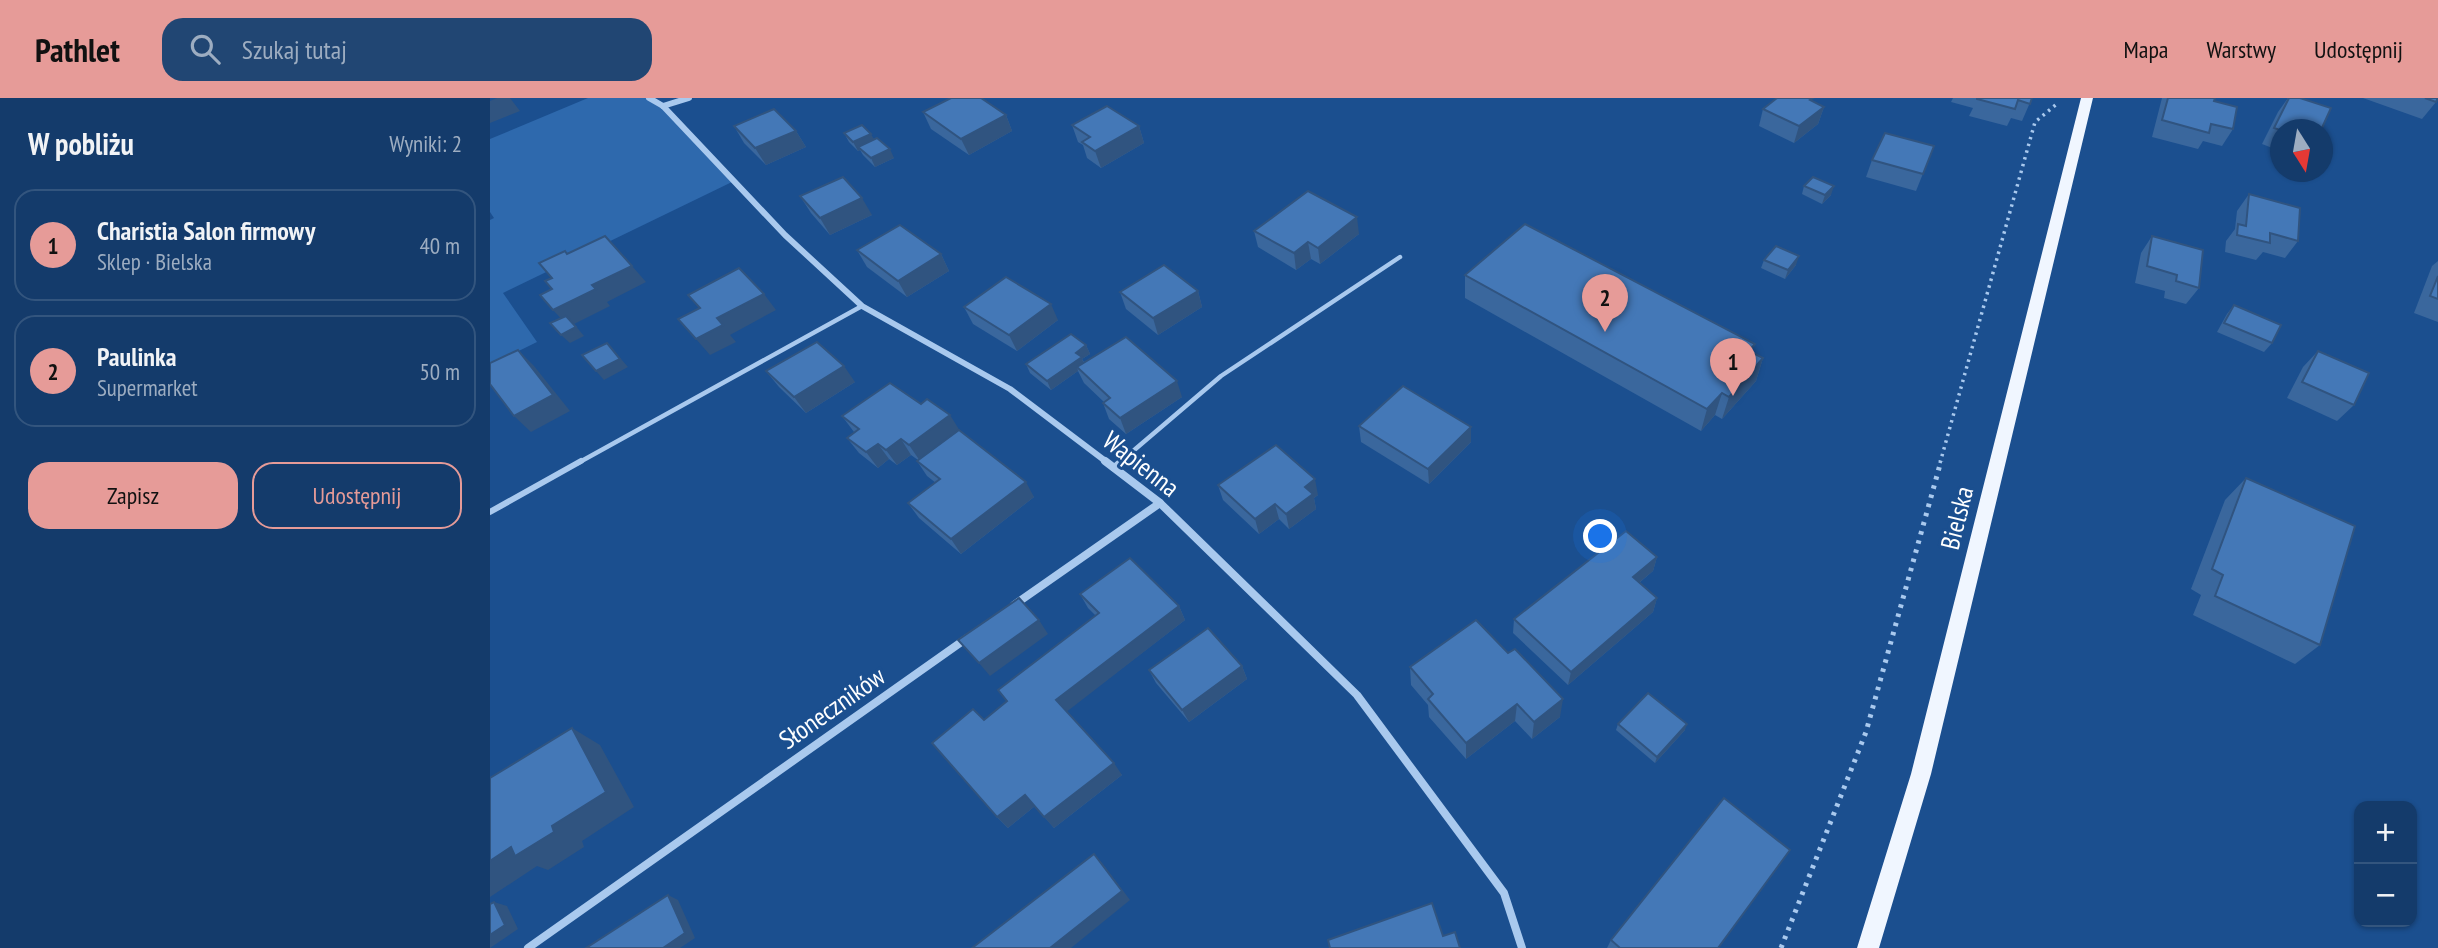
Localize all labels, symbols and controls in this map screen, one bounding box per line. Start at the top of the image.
search box [162,18,652,81]
text: Pathlet [35,28,120,71]
icon: search [186,30,224,68]
text: Szukaj tutaj [242,33,347,66]
text: Mapa [2124,34,2168,65]
text: Warstwy [2206,34,2276,65]
text: Udostępnij [2314,34,2403,65]
north arrow [2270,119,2333,182]
text: W pobliżu [28,124,134,163]
text: Wyniki: 2 [389,129,462,158]
text: Charistia Salon firmowy [97,214,315,247]
text: 1 [48,231,59,260]
text: 40 m [419,231,460,260]
text: Sklep · Bielska [97,247,212,276]
pin: 2 [1582,274,1628,332]
pin: 1 [1710,338,1756,396]
text: Paulinka [97,340,176,373]
text: 2 [48,357,59,386]
text: 50 m [419,357,460,386]
text: Supermarket [97,373,198,402]
street label: Wapienna [1097,424,1186,504]
button: Zapisz [28,462,238,529]
button: Udostępnij [252,462,462,529]
street label: Bielska [1933,483,1980,553]
your location [1583,519,1617,553]
street label: Słoneczników [772,659,892,756]
map controls [2354,801,2417,927]
button: + [2354,801,2417,864]
button: − [2354,864,2417,927]

